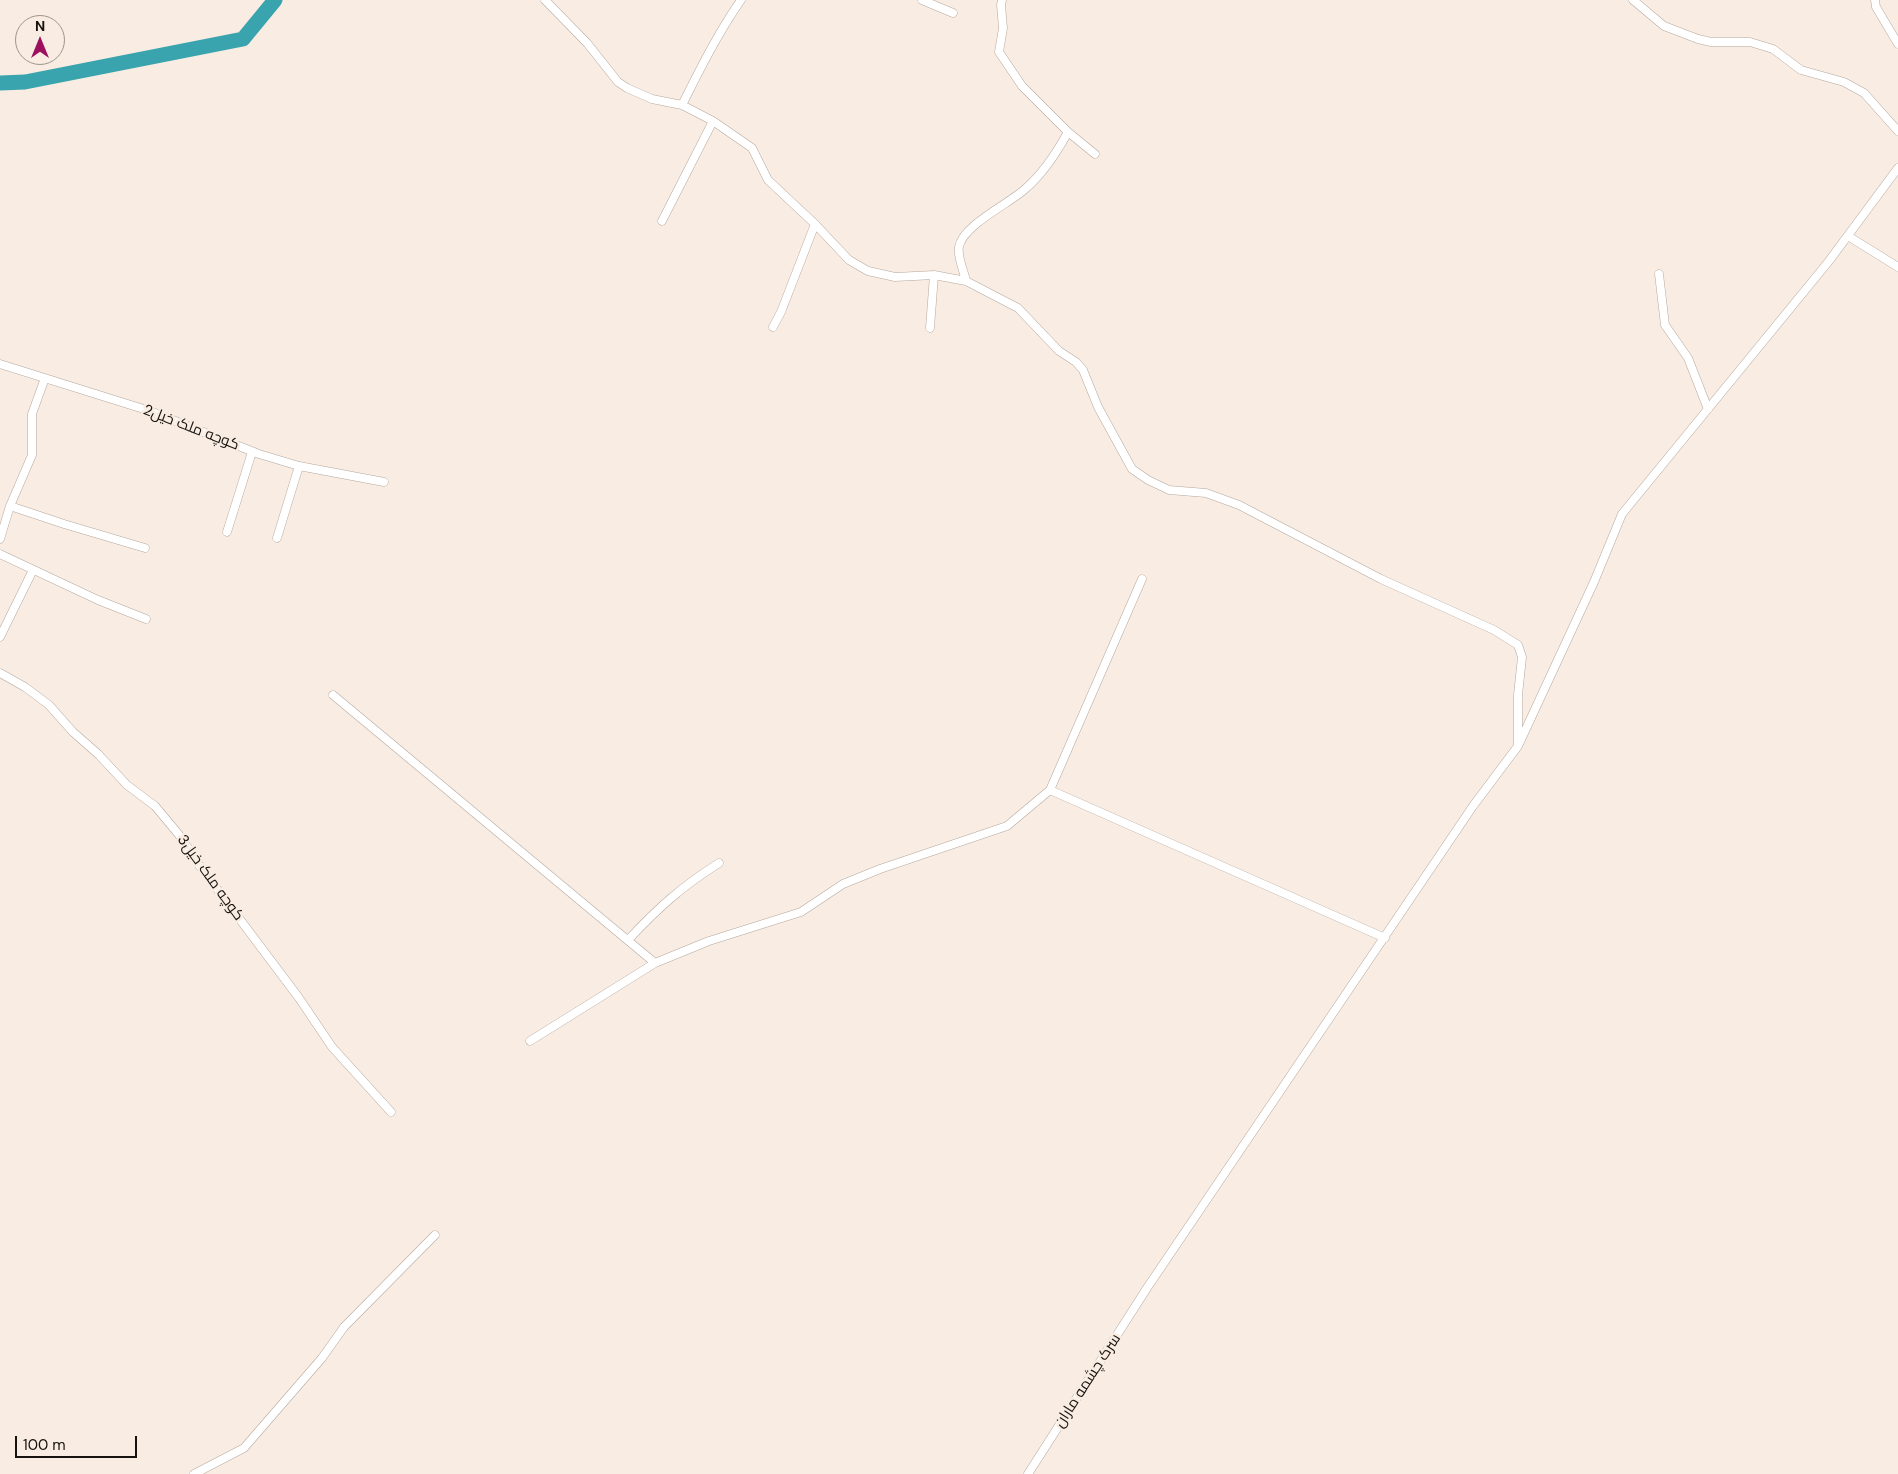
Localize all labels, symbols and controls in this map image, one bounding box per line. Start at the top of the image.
north arrow [15,15,65,65]
text: N [35,17,45,35]
street label: کوچه ملک خیل2 [140,401,242,455]
street label: کوچه ملک خیل3 [173,832,247,924]
street label: سرک چشمه ماران [1051,1331,1125,1431]
scale bar [18,1426,140,1458]
text: 100 m [23,1435,66,1455]

